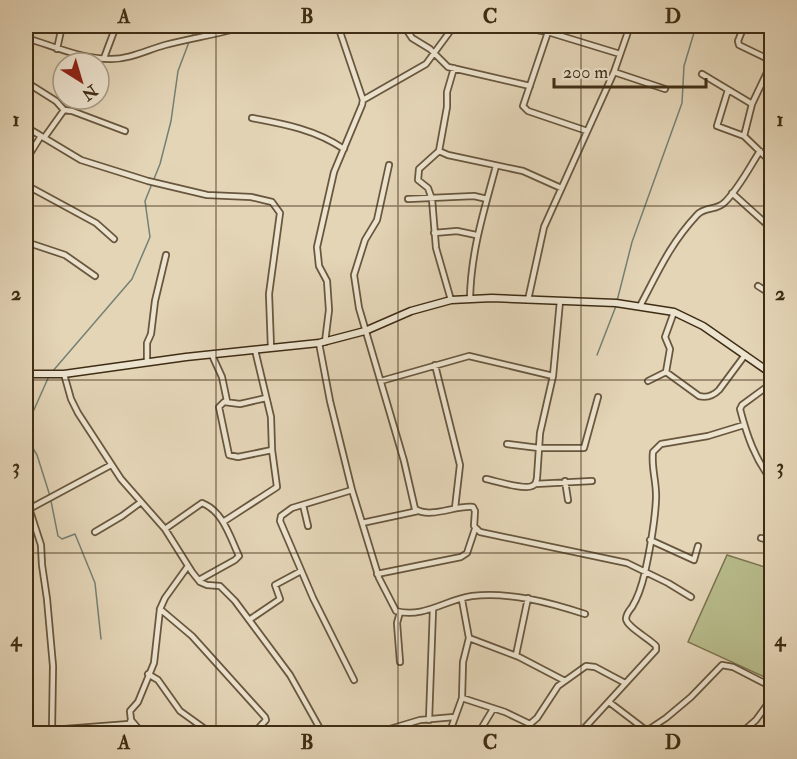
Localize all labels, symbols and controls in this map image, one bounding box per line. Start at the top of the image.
text: A [117,4,131,29]
text: B [300,4,314,29]
text: C [483,4,497,29]
text: D [665,4,681,29]
north arrow [51,51,111,111]
scale bar [554,51,706,89]
text: 200 m [563,61,608,84]
text: N [77,79,102,105]
text: 1 [12,107,20,132]
text: 1 [776,107,784,132]
text: 2 [11,281,21,306]
text: 2 [775,281,785,306]
text: 3 [12,454,20,479]
text: 3 [776,454,784,479]
text: 4 [10,627,23,652]
text: 4 [774,627,787,652]
text: A [117,730,131,755]
text: B [300,730,314,755]
text: C [483,730,497,755]
text: D [665,730,681,755]

